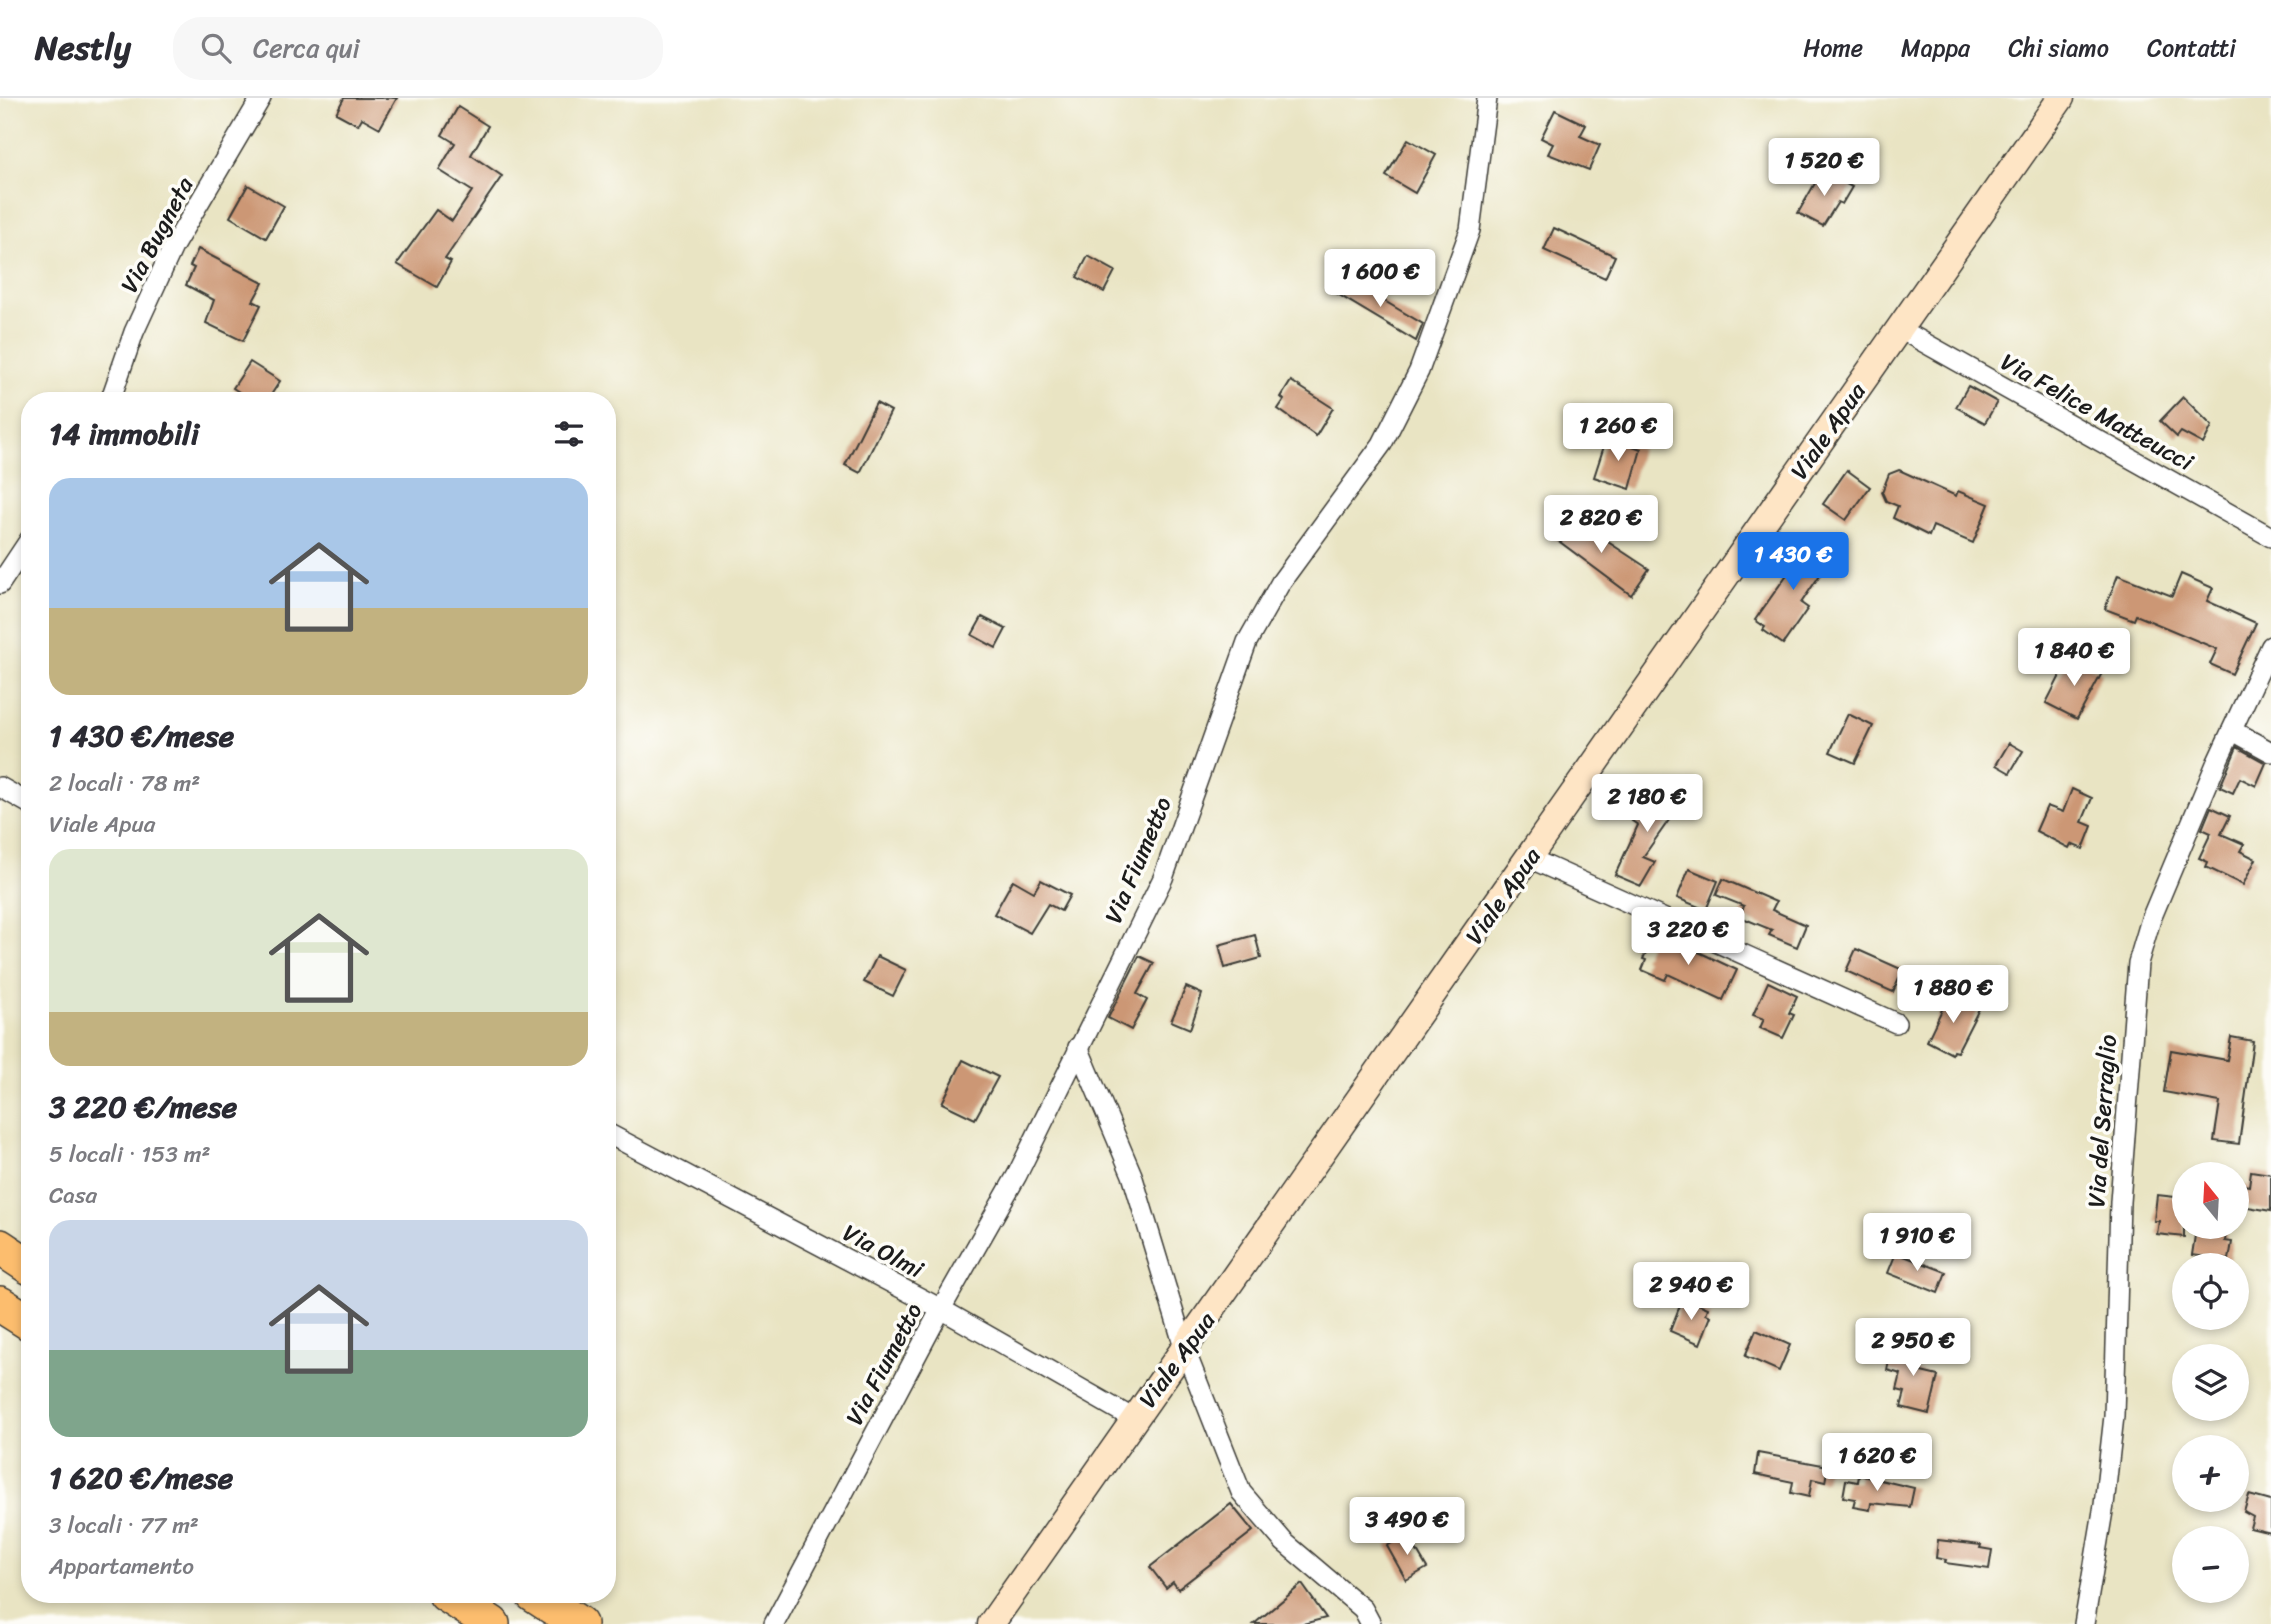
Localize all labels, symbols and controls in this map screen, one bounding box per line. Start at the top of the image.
search box [173,17,663,80]
text: Nestly [35,19,131,77]
text: Cerca qui [253,25,360,71]
text: Home [1803,27,1863,69]
text: Mappa [1901,27,1970,69]
text: Chi siamo [2008,27,2109,69]
text: Contatti [2147,27,2236,69]
icon: search [197,29,235,67]
pin: 1 520 € [1759,139,1889,198]
text: 1 520 € [1785,140,1863,181]
street label: Via Bugneta [109,168,206,301]
pin: 1 600 € [1315,250,1445,309]
text: 1 600 € [1340,251,1420,292]
street label: Via Felice Matteucci [1993,341,2202,483]
street label: Viale Apua [1779,373,1878,488]
pin: 1 260 € [1553,404,1683,463]
text: 1 260 € [1579,405,1657,446]
text: 14 immobili [49,407,199,461]
icon: filters [550,415,588,453]
pin: 2 820 € [1536,496,1666,555]
text: 2 820 € [1560,497,1642,538]
icon: home [256,524,382,650]
pin: 1 430 € [1728,532,1858,592]
text: 1 430 € [1754,534,1832,575]
pin: 1 840 € [2009,628,2139,688]
text: 1 840 € [2034,630,2114,671]
text: 1 430 €/mese [49,709,234,763]
text: 2 locali · 78 m² [49,763,200,804]
pin: 2 180 € [1582,774,1712,834]
text: 2 180 € [1608,776,1686,817]
street label: Via Fiumetto [1092,790,1184,930]
text: Viale Apua [49,804,155,845]
street label: Viale Apua [1454,838,1553,953]
icon: home [256,895,382,1021]
pin: 3 220 € [1623,908,1753,967]
text: 3 220 € [1648,909,1728,950]
pin: 1 880 € [1888,965,2018,1025]
text: 1 880 € [1913,967,1993,1008]
street label: Via del Serraglio [2075,1033,2129,1209]
text: 3 220 €/mese [49,1080,237,1134]
text: 5 locali · 153 m² [49,1134,211,1175]
north arrow [2172,1162,2249,1239]
map controls [2172,1162,2249,1603]
text: Casa [49,1175,97,1216]
street label: Via Olmi [835,1212,931,1290]
pin: 1 910 € [1852,1214,1982,1273]
text: 1 910 € [1879,1215,1955,1256]
button: locate [2172,1253,2249,1330]
pin: 2 940 € [1626,1262,1756,1322]
text: 2 940 € [1649,1264,1733,1305]
icon: home [256,1266,382,1392]
street label: Via Fiumetto [834,1295,934,1433]
street label: Viale Apua [1127,1302,1227,1417]
pin: 2 950 € [1848,1318,1978,1378]
text: 2 950 € [1871,1320,1955,1361]
button: layers [2172,1344,2249,1421]
pin: 1 620 € [1812,1434,1942,1493]
text: 1 620 € [1838,1435,1916,1476]
button: + [2172,1435,2249,1512]
text: 1 620 €/mese [49,1451,233,1505]
pin: 3 490 € [1342,1498,1472,1557]
text: 3 490 € [1366,1499,1448,1540]
text: 3 locali · 77 m² [49,1505,199,1546]
button: − [2172,1526,2249,1603]
text: Appartamento [49,1546,194,1587]

